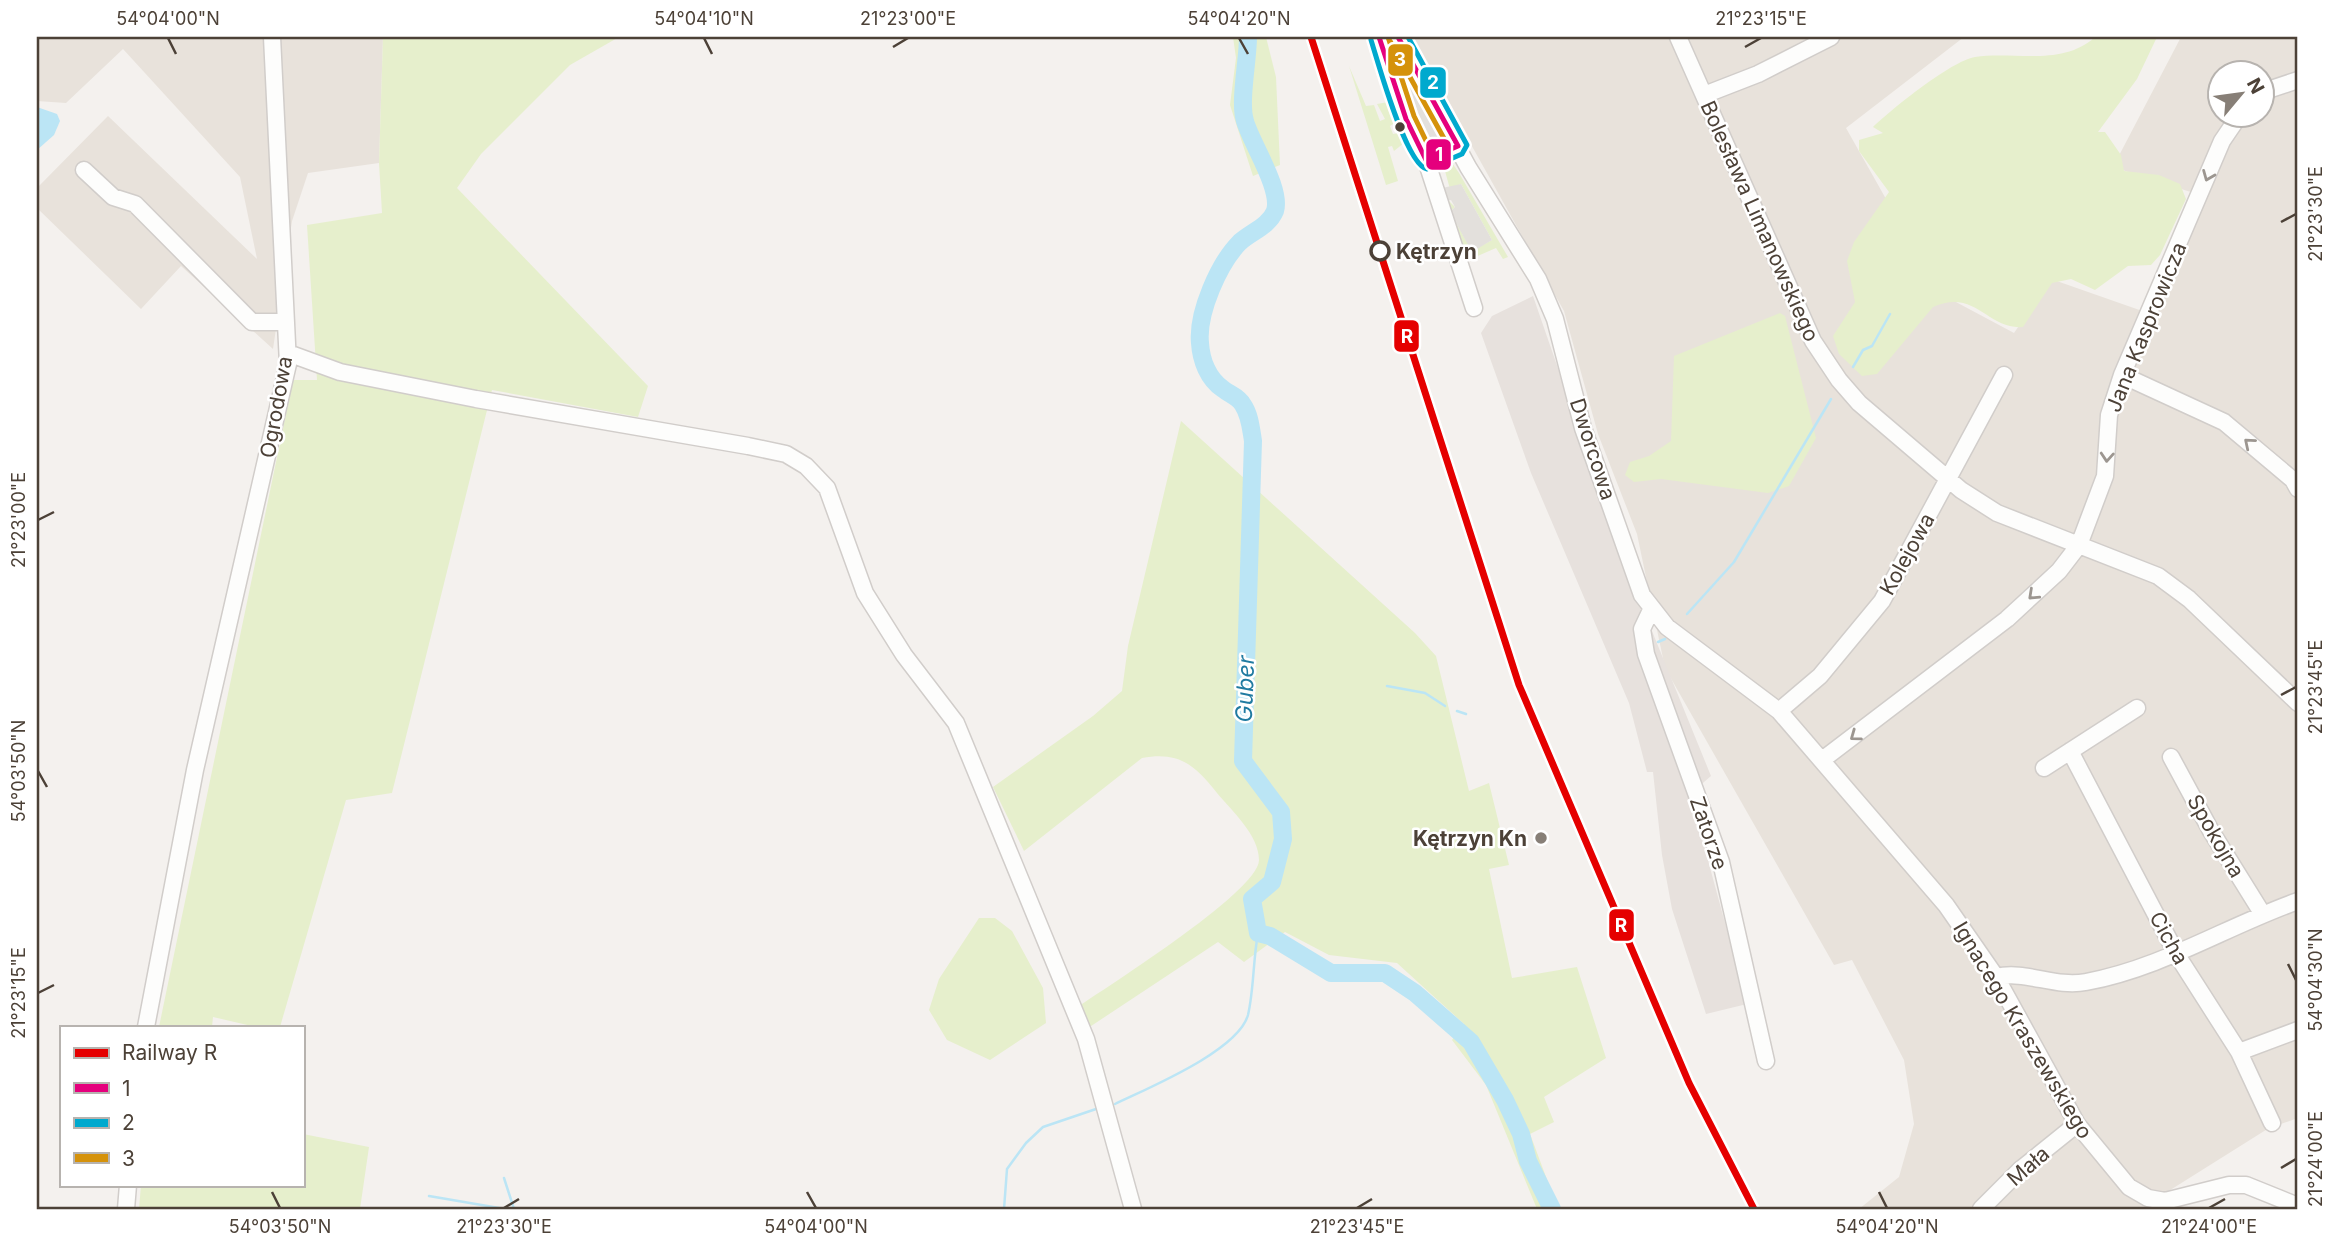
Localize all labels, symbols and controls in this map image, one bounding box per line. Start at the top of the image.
text: 54°04'00"N [116,8,220,29]
text: 54°04'10"N [654,8,754,29]
text: 21°23'00"E [860,8,956,29]
text: 54°04'20"N [1187,8,1291,29]
text: 21°23'15"E [1715,8,1807,29]
line badge: 3 [1387,43,1414,77]
text: 3 [1394,48,1406,71]
north arrow [2206,60,2276,130]
line badge: 2 [1419,66,1447,99]
text: 2 [1427,71,1439,94]
text: N [2242,74,2269,98]
street label: Bolesława Limanowskiego [1696,97,1824,345]
unlabelled marker [1393,120,1407,134]
line badge: 1 [1425,138,1452,171]
text: 1 [1435,143,1443,166]
text: 21°23'30"E [2305,166,2326,262]
one-way arrow [2202,169,2216,181]
street label: Jana Kasprowicza [2101,238,2191,416]
place label: Kętrzyn [1396,239,1477,264]
marker: Kętrzyn [1370,241,1390,261]
line badge: R [1393,319,1420,353]
text: R [1401,325,1414,348]
street label: Ogrodowa [255,354,297,460]
street label: Dworcowa [1565,395,1621,503]
one-way arrow [2244,439,2257,451]
one-way arrow [2099,452,2114,463]
text: 21°23'00"E [8,472,29,568]
street label: Kolejowa [1874,509,1940,599]
one-way arrow [2028,587,2041,599]
text: 21°23'45"E [2305,640,2326,734]
water label: Guber [1230,654,1260,723]
text: 54°03'50"N [8,720,29,822]
one-way arrow [1850,727,1863,740]
street label: Spokojna [2182,790,2250,882]
street label: Zatorze [1685,793,1733,873]
place label: Kętrzyn Kn [1413,826,1527,851]
marker: Kętrzyn Kn [1533,830,1549,846]
street label: Cicha [2144,907,2194,969]
line badge: R [1608,908,1635,942]
text: R [1615,914,1628,937]
street label: Ignacego Kraszewskiego [1948,917,2098,1143]
text: 54°04'30"N [2305,928,2326,1032]
text: 21°23'15"E [8,947,29,1039]
legend [60,1026,304,1186]
text: Railway R [122,1040,217,1065]
text: 1 [122,1076,131,1101]
text: 2 [122,1110,135,1135]
text: 21°24'00"E [2305,1111,2326,1207]
street label: Mała [2002,1141,2054,1191]
text: 3 [122,1146,135,1171]
text: 54°03'50"N [229,1216,331,1237]
text: 21°23'30"E [456,1216,552,1237]
text: 54°04'00"N [764,1216,868,1237]
text: 21°23'45"E [1310,1216,1404,1237]
text: 54°04'20"N [1835,1216,1939,1237]
text: 21°24'00"E [2161,1216,2257,1237]

